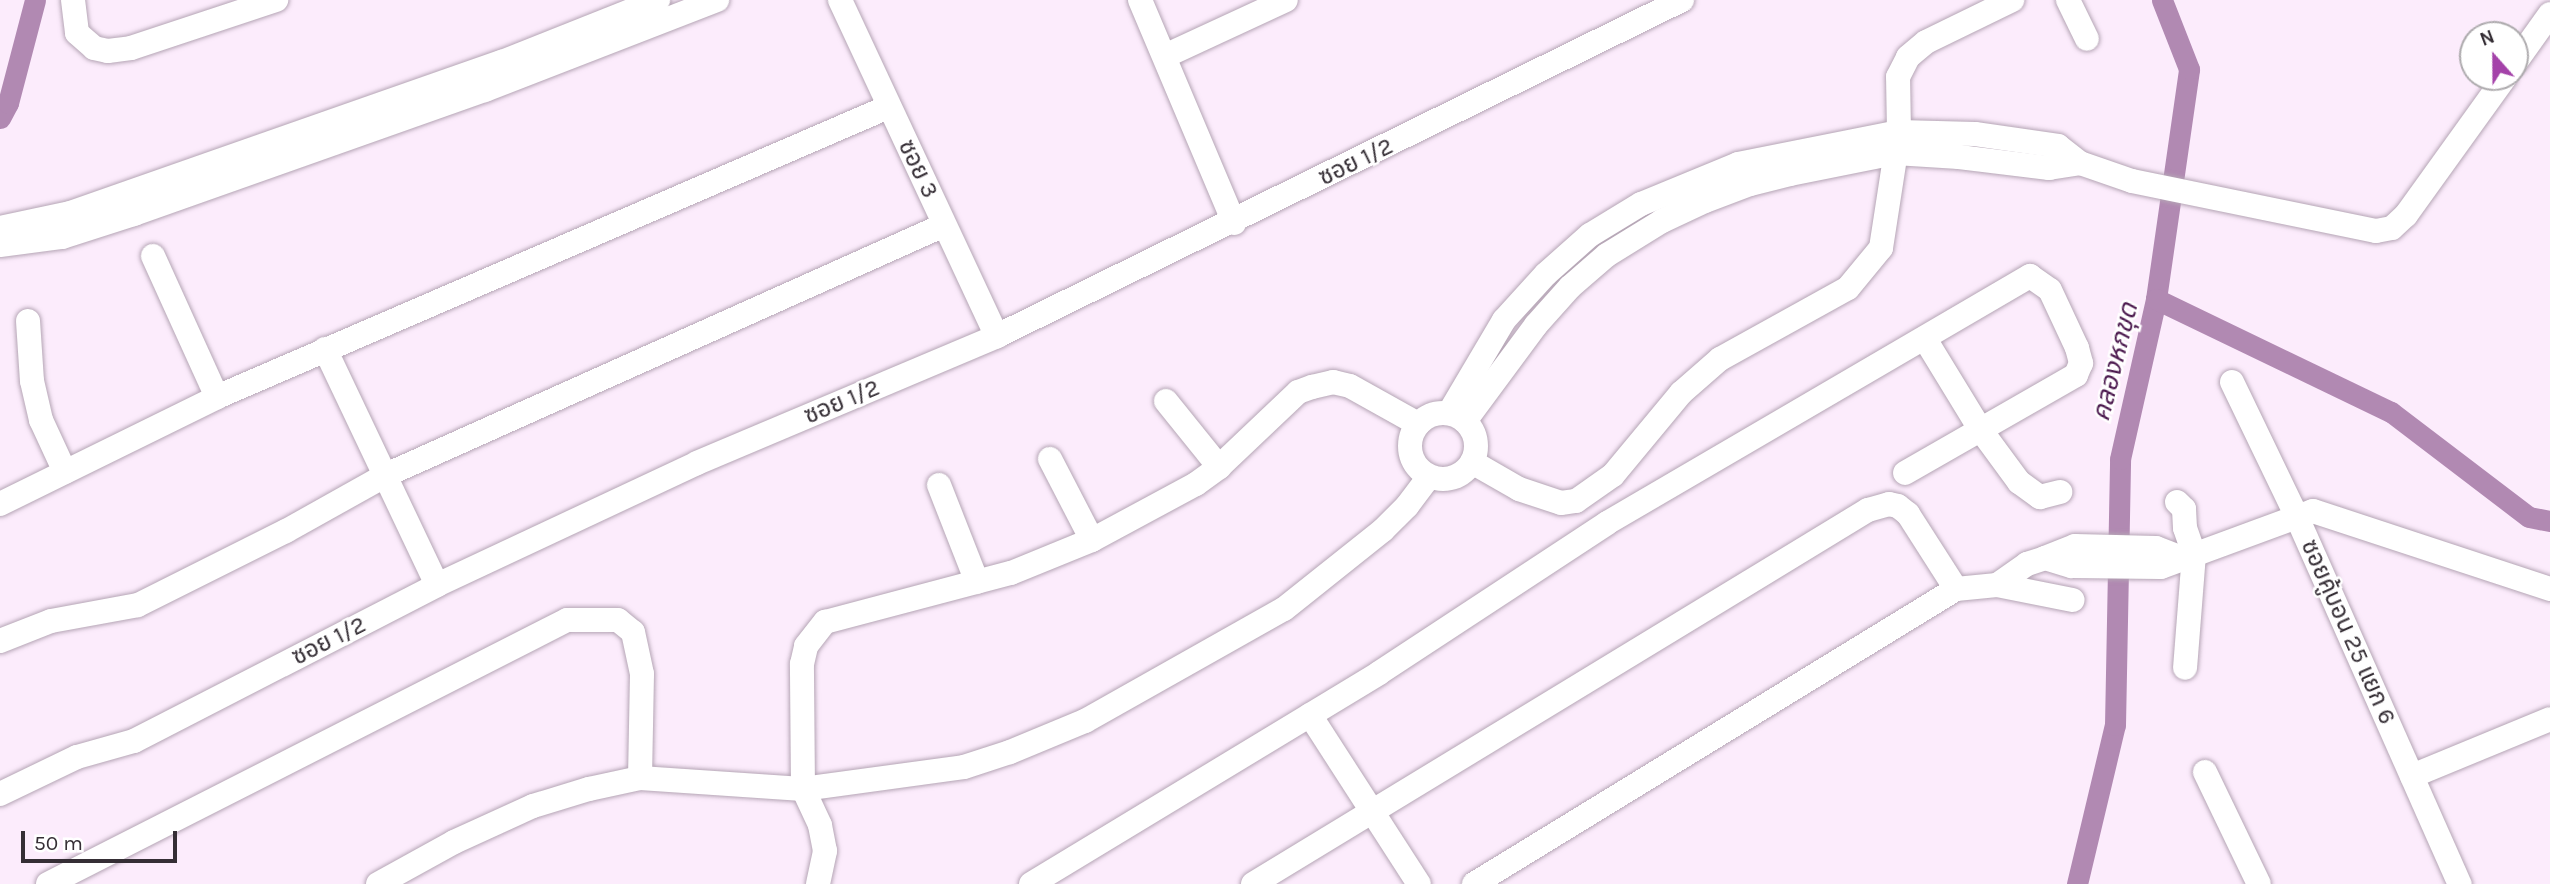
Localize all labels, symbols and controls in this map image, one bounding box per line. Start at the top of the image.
north arrow [2459,21,2529,91]
text: N [2477,26,2497,51]
street label: ซอย 1/2 [1314,132,1398,192]
street label: ซอย 3 [892,135,944,203]
water label: คลองหกขุด [2085,300,2145,424]
street label: ซอย 1/2 [800,373,884,431]
street label: ซอยคู้บอน 25 แยก 6 [2294,535,2402,729]
street label: ซอย 1/2 [287,610,371,672]
scale bar [24,818,180,862]
text: 50 m [34,831,83,855]

